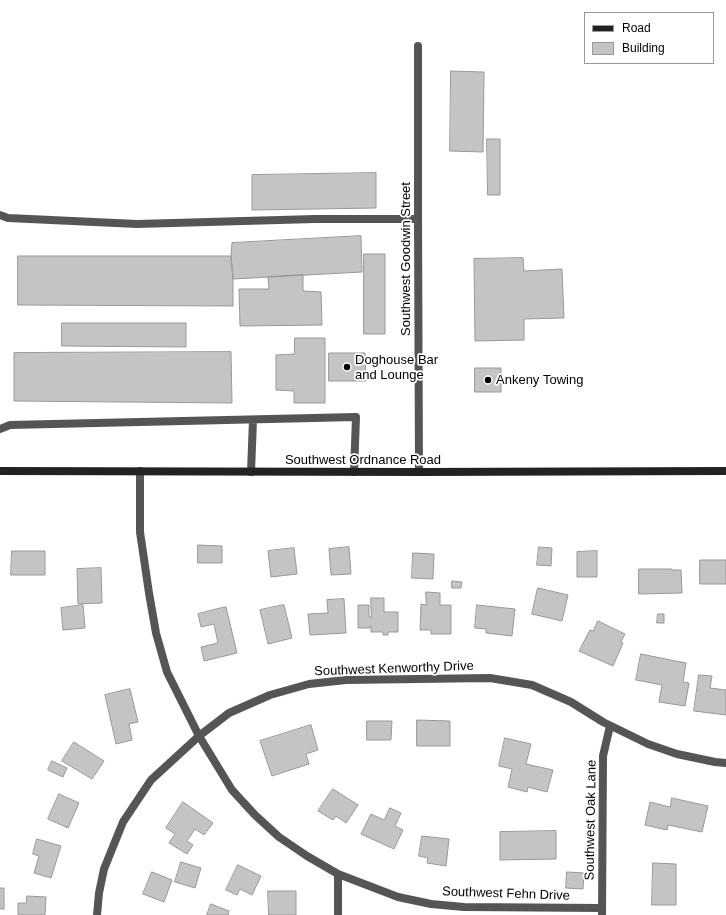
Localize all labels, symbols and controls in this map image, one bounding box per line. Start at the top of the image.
legend [584,12,714,64]
text: Road [622,21,651,35]
text: Building [622,41,665,55]
street label: Southwest Goodwin Street [398,182,414,336]
place label: Doghouse Bar and Lounge [355,352,438,383]
marker: Doghouse Bar and Lounge [342,362,352,372]
place label: Ankeny Towing [496,372,583,388]
marker: Ankeny Towing [483,375,493,385]
street label: Southwest Ordnance Road [285,452,441,468]
street label: Southwest Kenworthy Drive [314,658,474,680]
street label: Southwest Oak Lane [582,760,600,880]
street label: Southwest Fehn Drive [442,884,570,904]

